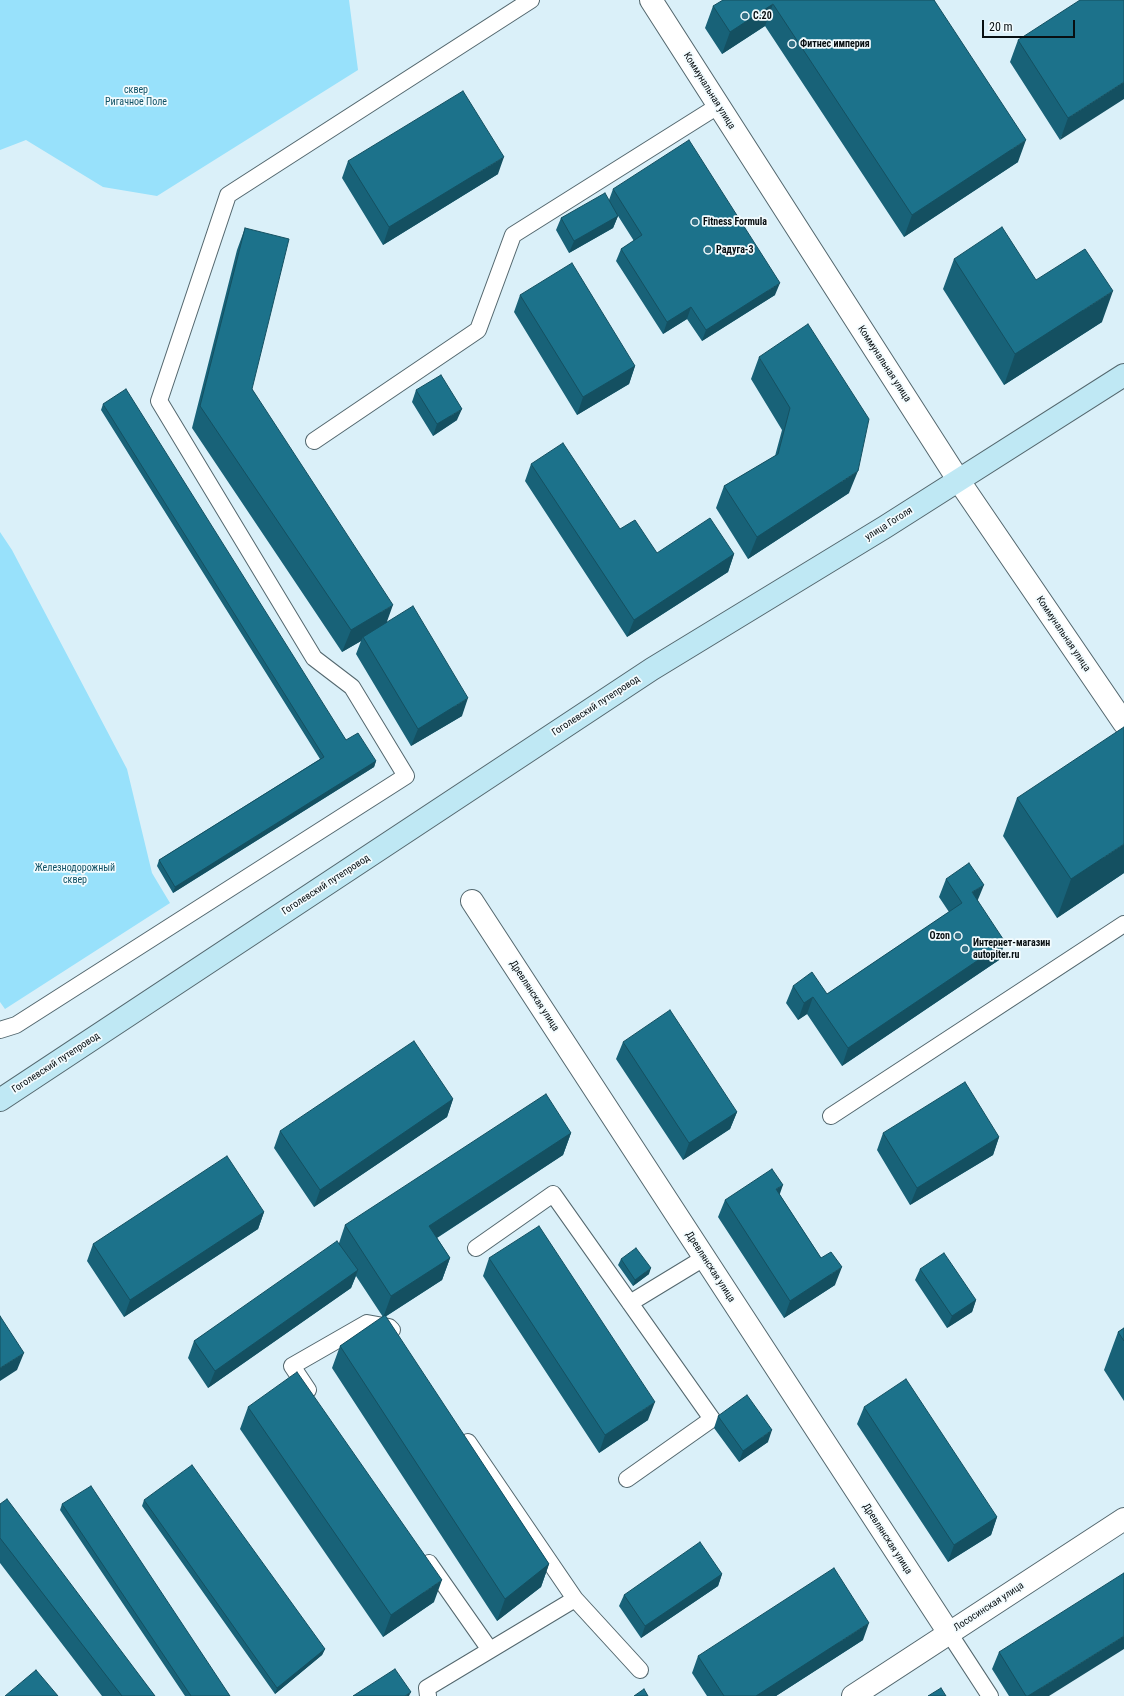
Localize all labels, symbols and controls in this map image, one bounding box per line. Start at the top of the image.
place label: C.20 [753,10,772,22]
marker: C.20 [740,11,750,21]
scale bar [984,12,1077,38]
text: 20 m [989,20,1013,34]
place label: Фитнес империя [800,38,870,50]
marker: Фитнес империя [787,39,797,49]
street label: Коммунальная улица [680,50,738,132]
park label: сквер Ригачное Поле [105,84,167,108]
place label: Fitness Formula [703,216,767,228]
marker: Fitness Formula [690,217,700,227]
place label: Радуга-3 [716,244,754,256]
marker: Радуга-3 [703,245,713,255]
street label: Коммунальная улица [855,324,913,404]
street label: улица Гоголя [863,505,915,543]
street label: Коммунальная улица [1033,594,1093,674]
street label: Гоголевский путепровод [550,673,642,739]
street label: Гоголевский путепровод [280,852,372,918]
park label: Железнодорожный сквер [35,862,115,886]
place label: Ozon [930,930,950,942]
marker: Ozon [953,931,963,941]
place label: Интернет-магазин autopiter.ru [973,937,1050,960]
marker: Интернет-магазин autopiter.ru [960,944,970,954]
street label: Древлянская улица [507,958,561,1034]
street label: Гоголевский путепровод [10,1030,102,1096]
street label: Древлянская улица [683,1229,737,1305]
street label: Древлянская улица [860,1501,914,1577]
street label: Лососинская улица [952,1580,1026,1634]

